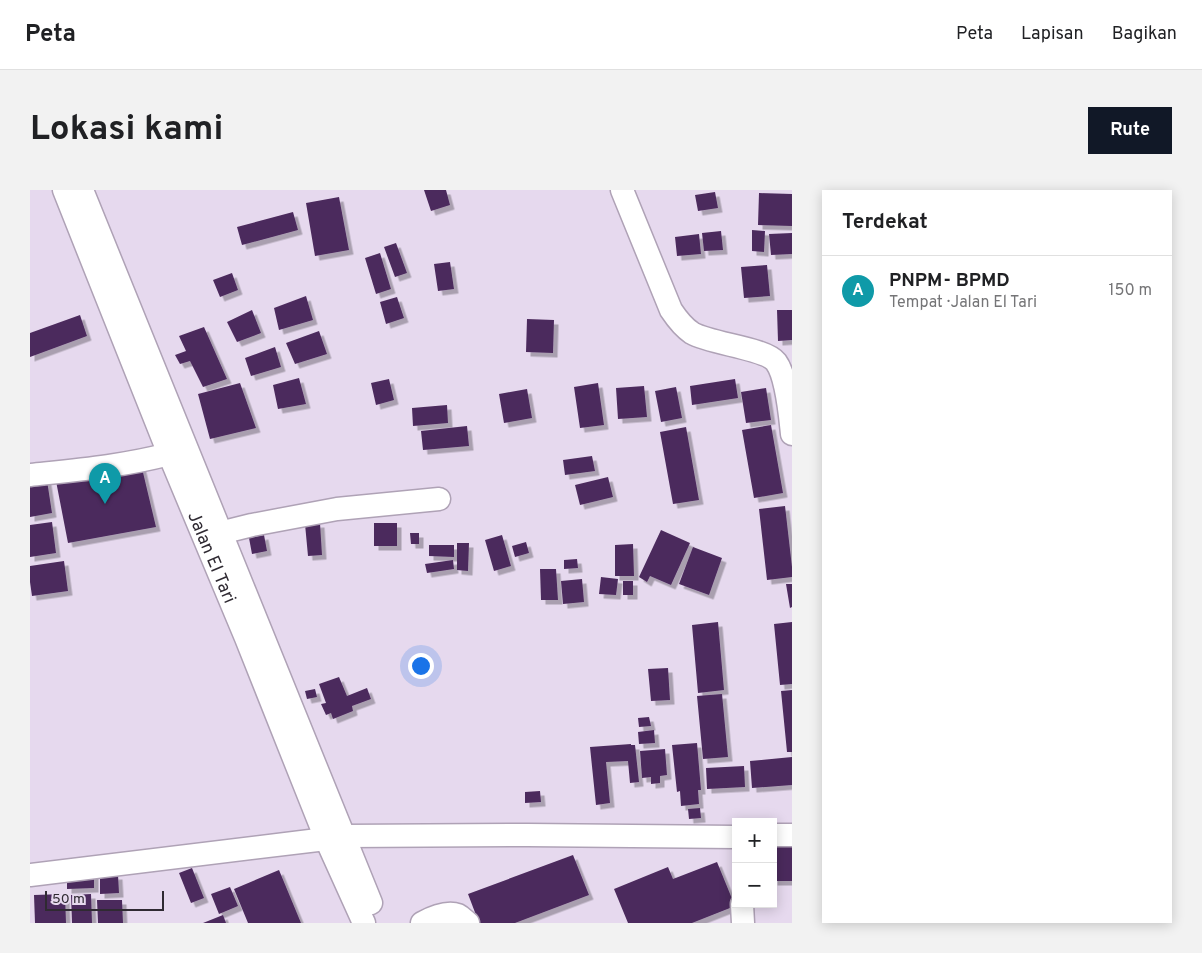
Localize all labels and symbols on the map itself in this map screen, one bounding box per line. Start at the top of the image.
pin: A [89,463,121,504]
street label: Jalan El Tari [181,508,240,607]
your location [408,653,434,679]
scale bar [45,888,164,911]

